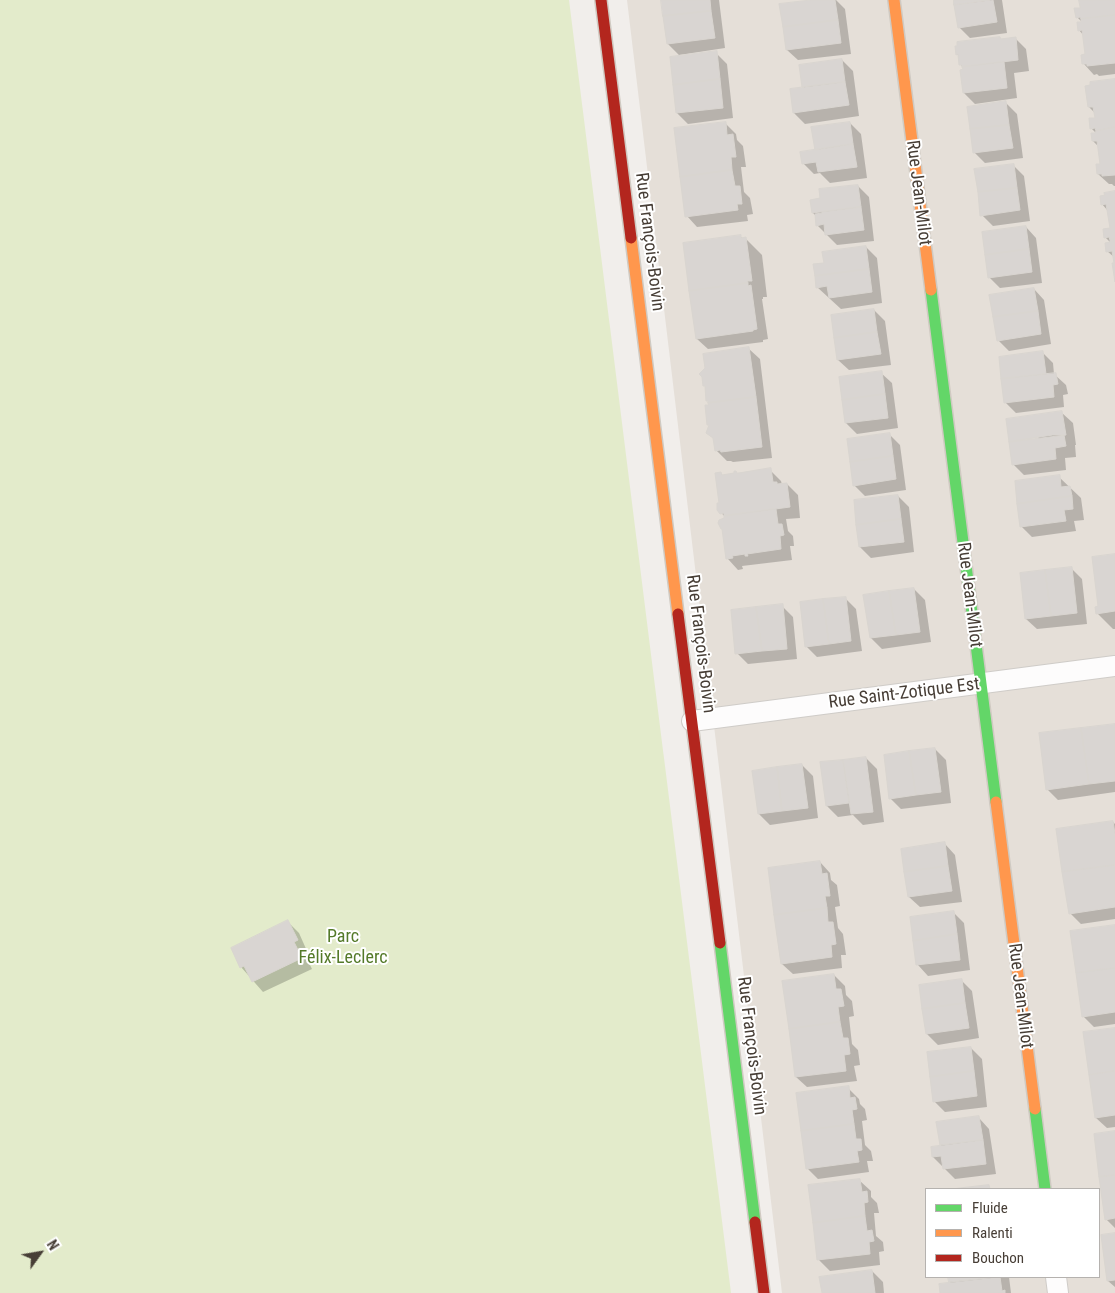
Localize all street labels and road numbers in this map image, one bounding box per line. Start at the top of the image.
street label: Rue Jean-Milot [901,139,935,247]
street label: Rue François-Boivin [630,171,668,313]
street label: Rue Jean-Milot [952,541,986,649]
street label: Rue François-Boivin [681,573,719,715]
street label: Rue Saint-Zotique Est [827,674,981,714]
street label: Rue Jean-Milot [1003,942,1037,1050]
street label: Rue François-Boivin [732,975,770,1117]

